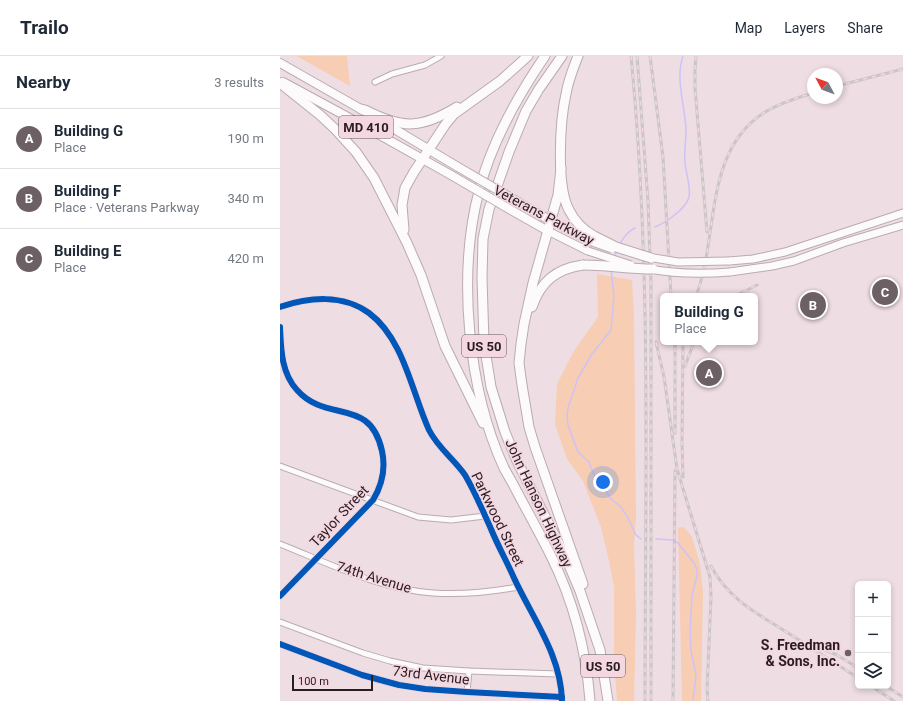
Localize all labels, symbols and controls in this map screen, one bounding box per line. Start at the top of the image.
text: Trailo [20,16,69,39]
text: Map [735,20,762,36]
text: Layers [784,20,825,36]
text: Share [847,20,883,36]
north arrow [807,68,843,104]
text: Nearby [16,72,71,92]
text: 3 results [214,75,264,90]
road number: MD 410 [339,116,393,138]
text: Building G [54,122,123,140]
text: A [25,131,33,146]
text: 190 m [227,131,264,146]
text: Place [54,140,86,155]
text: Building F [54,182,121,200]
street label: Veterans Parkway [491,182,597,248]
text: B [25,191,33,206]
text: 340 m [227,191,264,206]
text: Place · Veterans Parkway [54,200,199,215]
text: Building E [54,242,121,260]
text: C [25,251,33,266]
text: 420 m [227,251,264,266]
text: Place [54,260,86,275]
pin: C [872,277,898,307]
pin: B [800,290,826,320]
popup [660,293,758,345]
text: Building G [674,303,744,321]
text: Place [674,321,707,336]
road number: US 50 [462,335,506,357]
pin: A [696,358,722,388]
street label: John Hanson Highway [502,436,576,570]
street label: Parkwood Street [468,469,528,569]
your location [593,472,613,492]
street label: Taylor Street [306,482,372,550]
street label: 74th Avenue [335,558,413,596]
map controls [855,581,891,689]
button: + [855,581,891,617]
button: − [855,617,891,653]
place label: S. Freedman & Sons, Inc. [761,637,840,669]
marker: S. Freedman & Sons, Inc. [843,648,853,658]
button: layers [855,653,891,689]
road number: US 50 [581,655,625,677]
street label: 73rd Avenue [392,662,470,688]
scale bar [292,673,373,692]
text: 100 m [298,675,329,688]

